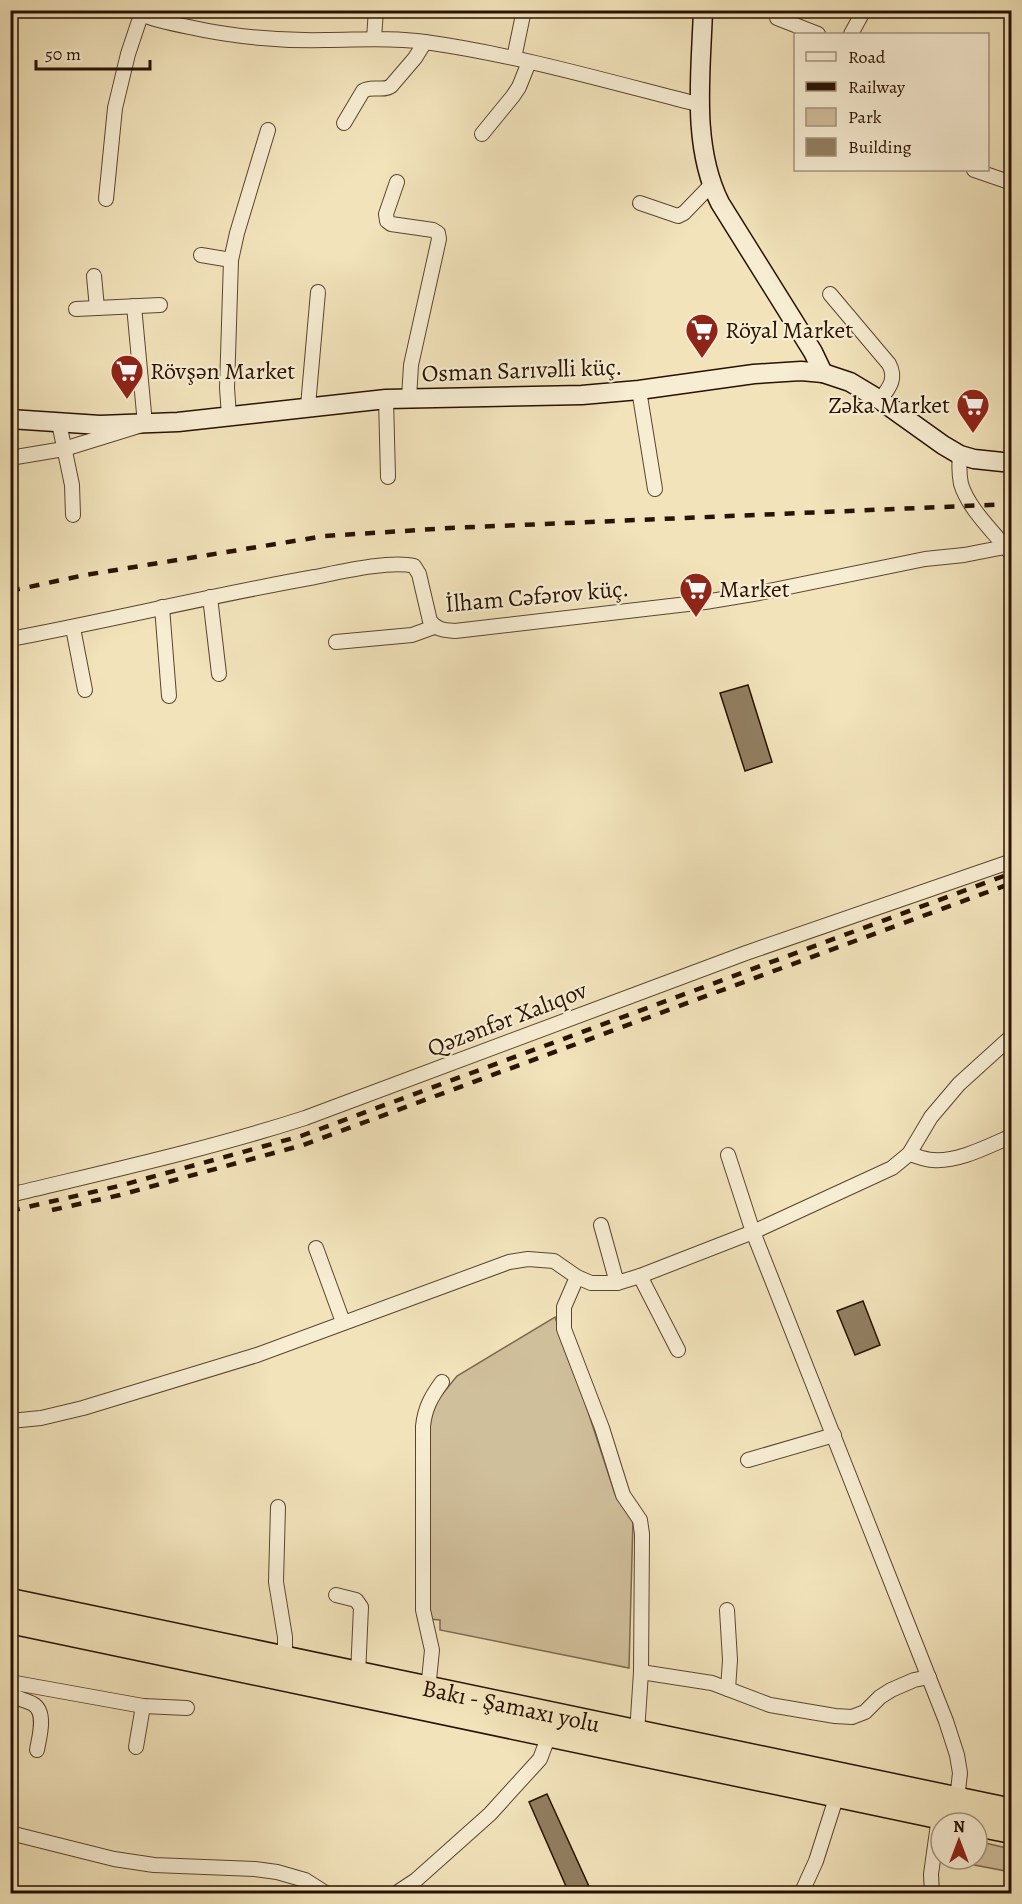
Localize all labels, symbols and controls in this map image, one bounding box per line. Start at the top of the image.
scale bar [36,33,150,71]
legend [794,33,989,171]
text: 50 m [45,42,81,66]
text: Road [848,45,886,69]
text: Railway [848,75,906,99]
text: Park [848,105,882,129]
text: Building [848,135,912,159]
supermarket icon: Röyal Market [684,312,720,359]
place label: Röyal Market [725,314,853,346]
street label: Osman Sarıvəlli küç. [421,351,623,389]
supermarket icon: Rövşən Market [109,353,145,400]
place label: Rövşən Market [150,355,295,387]
supermarket icon: Zəka Market [955,387,991,434]
place label: Zəka Market [828,389,950,421]
supermarket icon: Market [678,571,714,618]
street label: İlham Cəfərov küç. [444,572,630,620]
place label: Market [719,573,790,605]
street label: Qəzənfər Xalıqov [423,974,592,1064]
street label: Bakı - Şamaxı yolu [419,1672,603,1740]
north arrow [929,1811,989,1871]
text: N [953,1816,965,1838]

